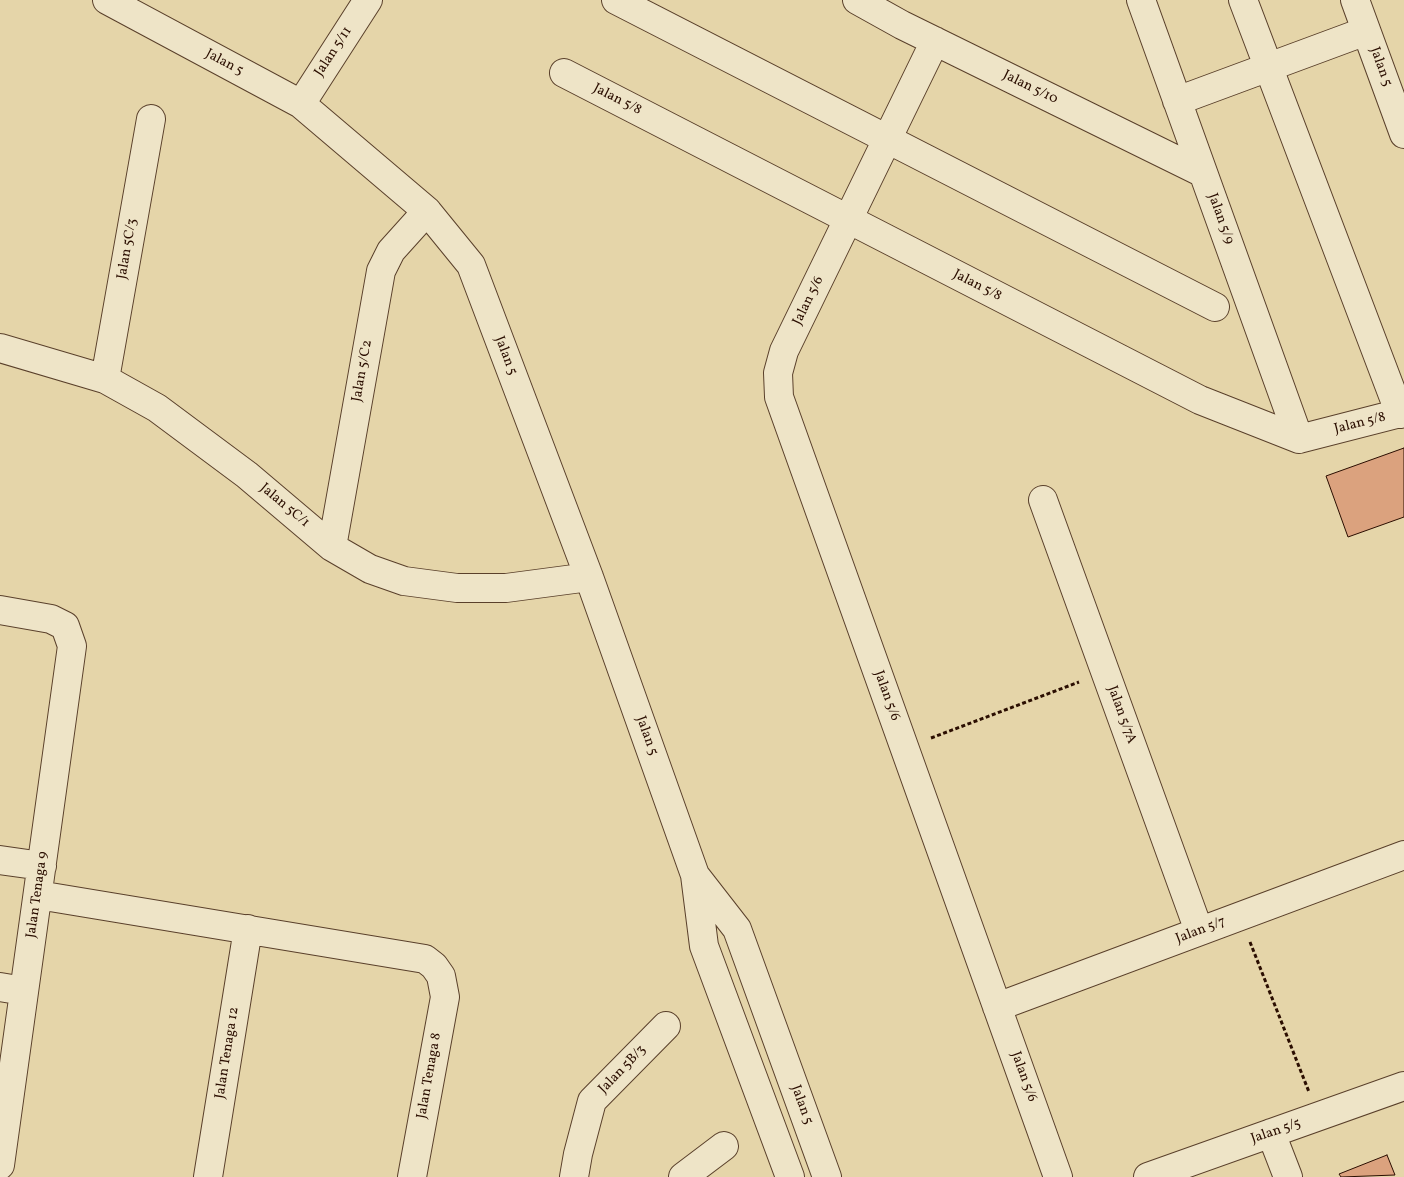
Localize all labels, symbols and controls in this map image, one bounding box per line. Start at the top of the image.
street label: Jalan 5/11 [312,24,356,80]
street label: Jalan 5 [1365,45,1395,89]
street label: Jalan 5 [202,46,246,80]
street label: Jalan 5/10 [1000,67,1060,109]
street label: Jalan 5/8 [590,81,644,119]
street label: Jalan 5/9 [1203,191,1237,247]
street label: Jalan 5C/3 [114,217,142,281]
street label: Jalan 5/8 [950,267,1004,305]
street label: Jalan 5/6 [790,274,828,328]
street label: Jalan 5 [490,334,520,378]
street label: Jalan 5/C2 [349,339,377,403]
street label: Jalan 5/8 [1333,410,1387,438]
street label: Jalan 5C/1 [256,480,312,532]
street label: Jalan 5/6 [869,669,903,723]
street label: Jalan 5/7A [1103,684,1139,746]
street label: Jalan 5 [631,714,661,758]
street label: Jalan Tenaga 9 [24,851,52,939]
street label: Jalan 5/7 [1174,914,1228,948]
street label: Jalan Tenaga 12 [212,1006,244,1100]
street label: Jalan Tenaga 8 [414,1032,446,1120]
street label: Jalan 5B/3 [596,1042,650,1098]
street label: Jalan 5/6 [1006,1050,1040,1104]
street label: Jalan 5 [786,1083,816,1127]
street label: Jalan 5/5 [1249,1116,1303,1148]

